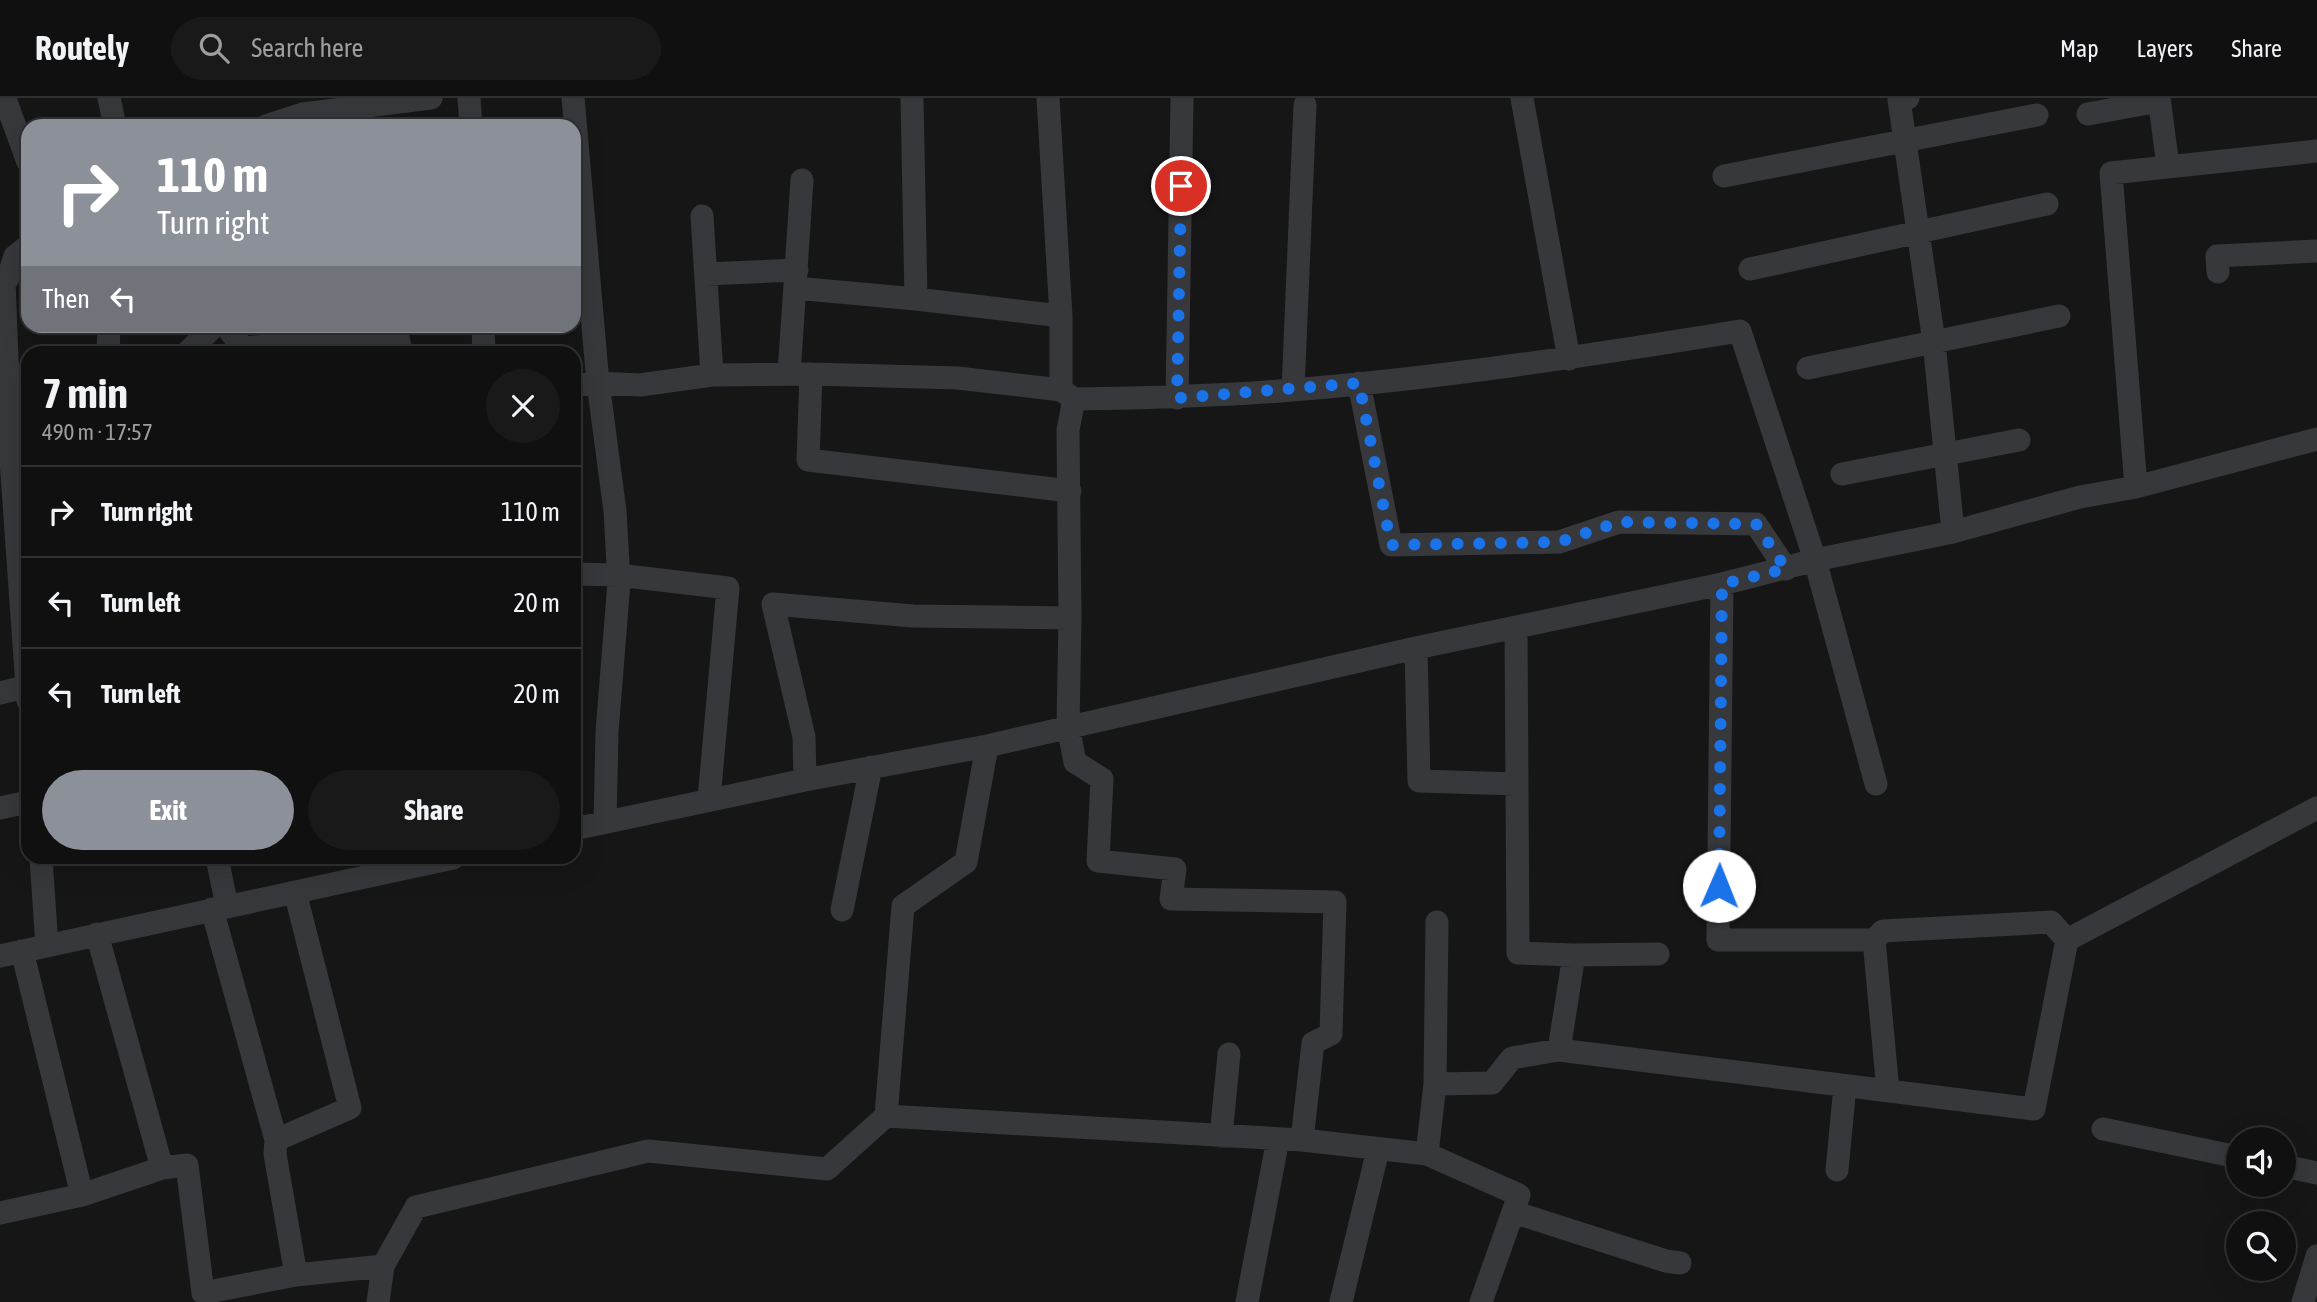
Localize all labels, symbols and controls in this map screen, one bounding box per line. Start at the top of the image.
search box [171,17,661,80]
text: Routely [35,29,129,67]
icon: search [195,29,233,67]
text: Search here [251,33,363,63]
text: Map [2060,35,2099,62]
text: Layers [2137,35,2193,62]
text: Share [2231,35,2282,62]
text: 110 m [157,146,268,202]
icon: right [42,147,133,238]
pin [1151,156,1211,216]
icon: arrive [1162,167,1200,205]
text: Turn right [157,204,270,241]
icon: left [104,280,142,318]
text: Then [42,284,90,314]
text: 7 min [42,369,128,417]
button: close [486,369,560,443]
text: 490 m · 17:57 [42,419,153,445]
icon: right [42,493,80,531]
text: Turn right [101,497,192,527]
text: 110 m [501,497,560,527]
icon: left [42,584,80,622]
text: Turn left [101,588,181,618]
text: 20 m [513,588,560,618]
icon: left [42,675,80,713]
text: Turn left [101,679,181,709]
text: 20 m [513,679,560,709]
button: Exit [42,770,294,850]
button: Share [308,770,560,850]
position arrow [1682,849,1756,923]
map controls [2226,1127,2296,1281]
button: sound [2226,1127,2296,1197]
button: search [2226,1211,2296,1281]

